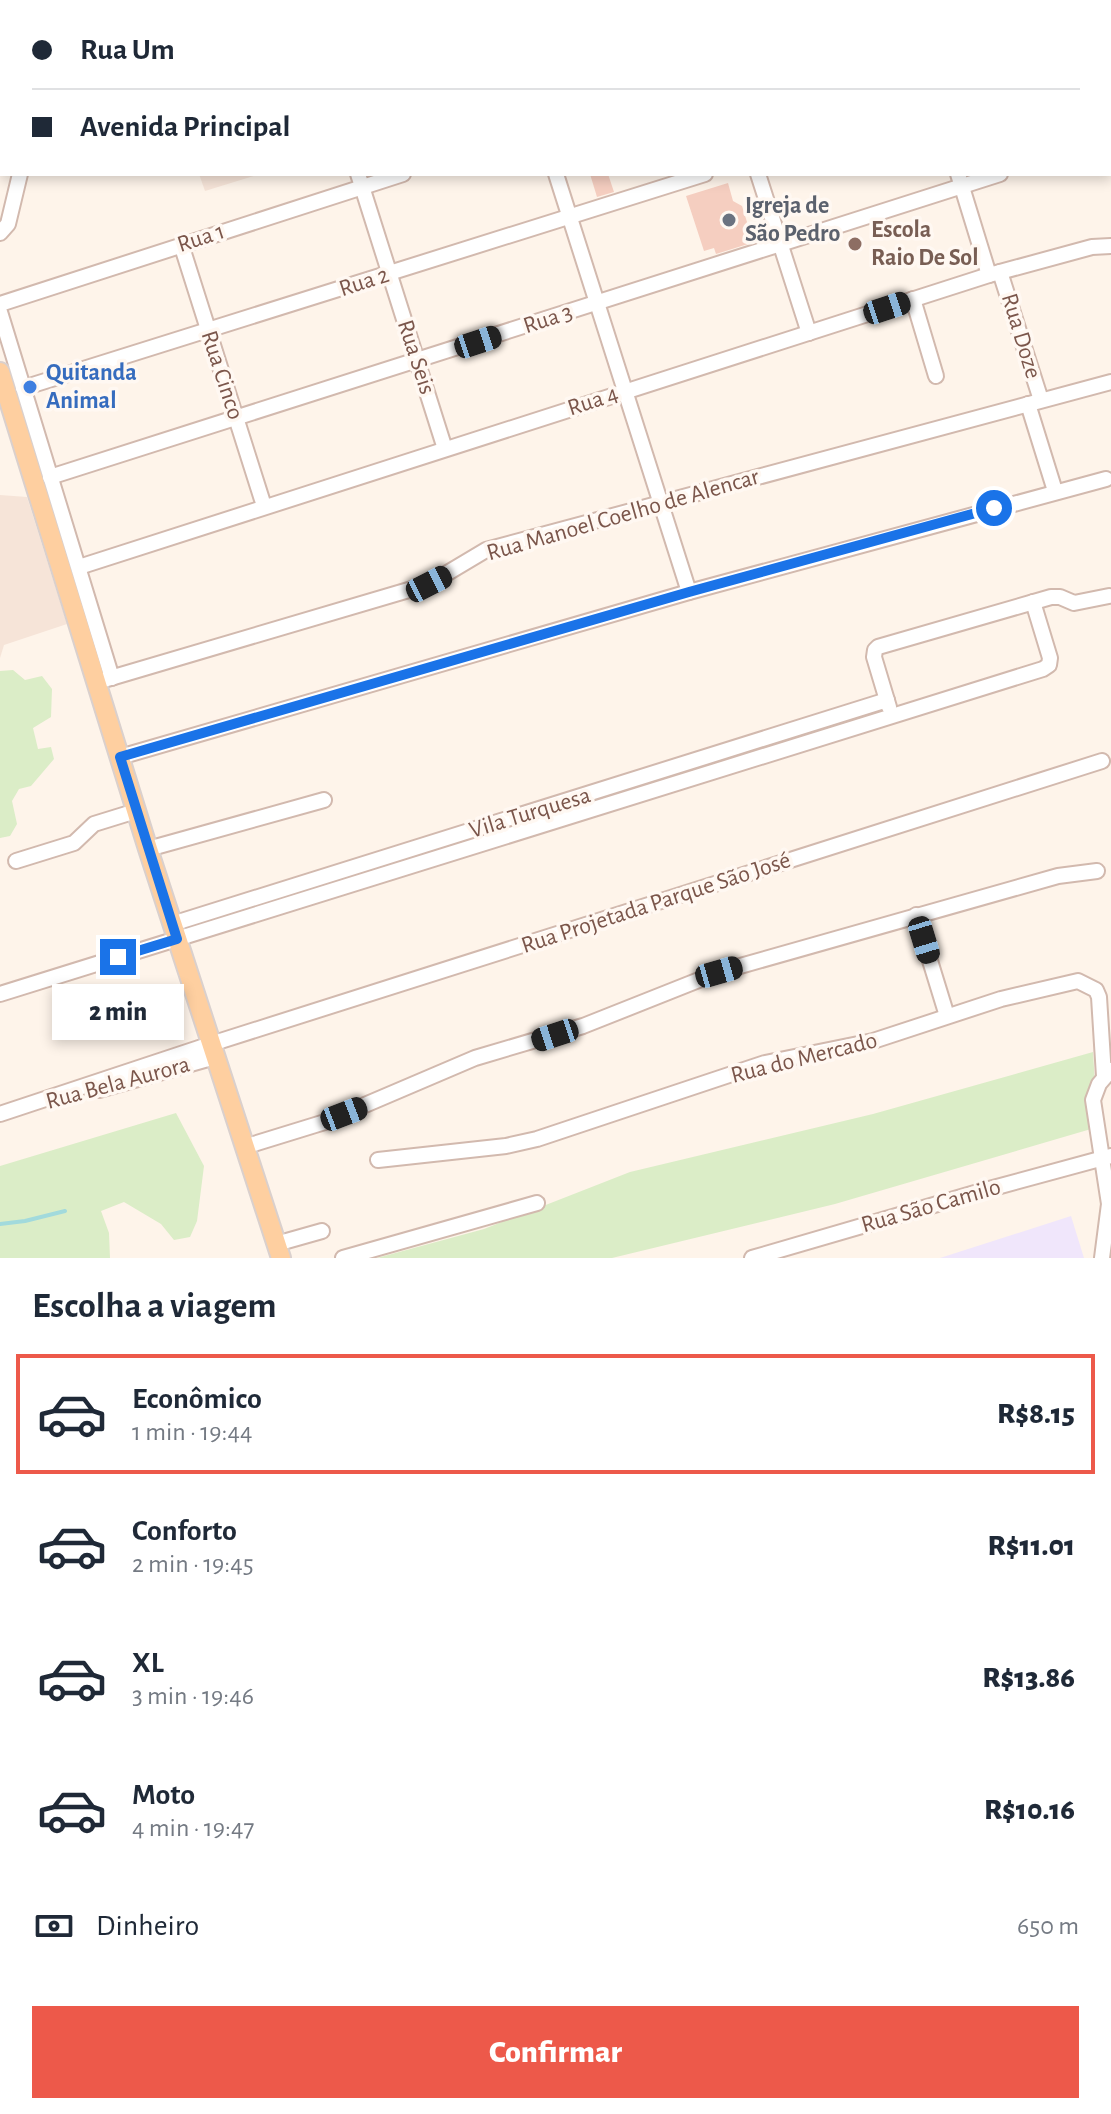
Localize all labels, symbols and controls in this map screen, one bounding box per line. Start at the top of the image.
text: Rua Um [80,35,175,65]
text: Avenida Principal [80,112,291,142]
place label: Igreja de São Pedro [745,194,840,246]
marker: Igreja de São Pedro [720,211,738,229]
place label: Escola Raio De Sol [871,218,979,270]
street label: Rua 1 [174,219,228,257]
marker: Escola Raio De Sol [846,235,864,253]
street label: Rua 2 [336,263,392,301]
car [860,289,914,327]
street label: Rua Doze [997,291,1045,381]
street label: Rua 3 [521,300,575,338]
street label: Rua Seis [393,317,439,397]
car [451,323,505,361]
street label: Rua Cinco [196,328,248,422]
place label: Quitanda Animal [46,361,137,413]
marker: Quitanda Animal [21,378,39,396]
street label: Rua 4 [565,382,621,420]
street label: Rua Manoel Coelho de Alencar [484,465,762,565]
route start [976,490,1012,526]
car [402,562,456,606]
street label: Vila Turquesa [466,783,594,843]
street label: Rua Projetada Parque São José [518,848,794,958]
car [906,914,942,966]
route end [100,939,136,975]
car [693,954,745,990]
callout: 2 min [52,985,184,1041]
text: 2 min [89,999,147,1025]
car [528,1016,582,1054]
street label: Rua do Mercado [728,1028,880,1088]
street label: Rua Bela Aurora [43,1052,193,1114]
car [317,1094,371,1134]
street label: Rua São Camilo [859,1175,1003,1237]
text: Escolha a viagem [32,1288,277,1324]
icon: car [36,1378,108,1450]
text: Econômico [132,1384,262,1414]
text: R$8.15 [997,1399,1075,1429]
text: 1 min · 19:44 [132,1419,252,1445]
icon: car [36,1510,108,1582]
text: Conforto [132,1516,237,1546]
text: R$11.01 [988,1531,1075,1561]
text: 2 min · 19:45 [132,1551,254,1577]
icon: car [36,1642,108,1714]
text: XL [132,1648,164,1678]
text: R$13.86 [982,1663,1075,1693]
text: 3 min · 19:46 [132,1683,254,1709]
icon: car [36,1774,108,1846]
text: Moto [132,1780,195,1810]
text: R$10.16 [984,1795,1075,1825]
text: 4 min · 19:47 [132,1815,254,1841]
icon: cash [32,1904,76,1948]
text: Dinheiro [96,1911,199,1941]
text: 650 m [1017,1913,1079,1939]
button: Confirmar [32,2006,1079,2098]

